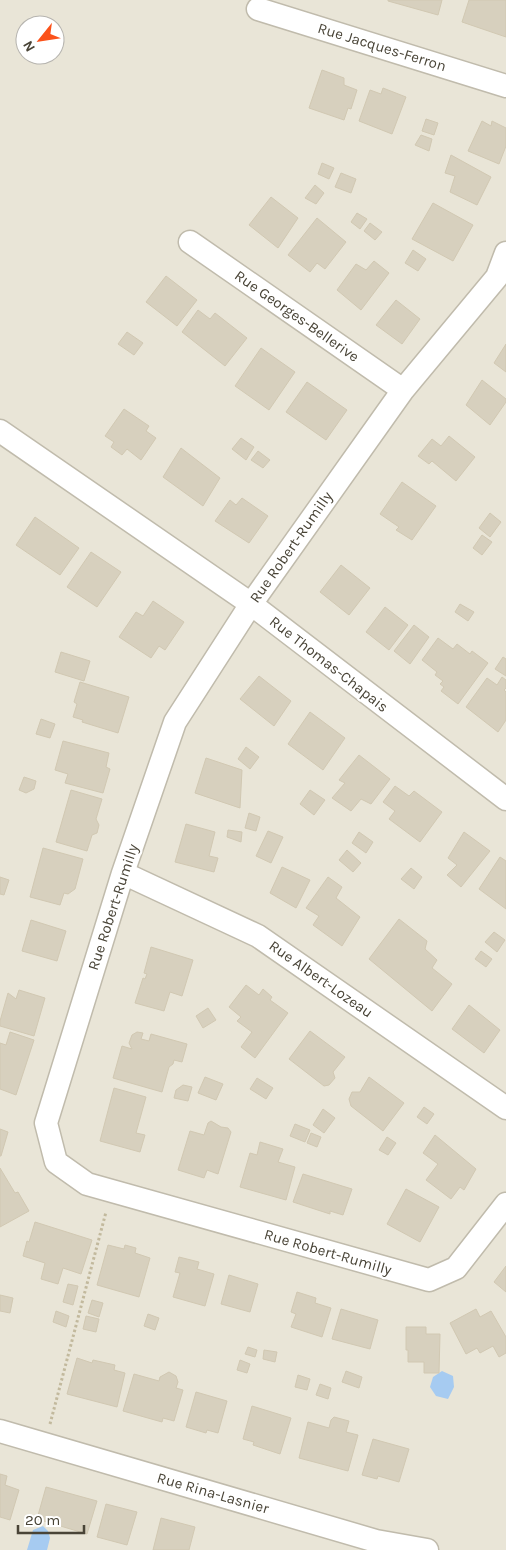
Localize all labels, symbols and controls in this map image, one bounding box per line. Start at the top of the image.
north arrow [15,15,65,65]
street label: Rue Jacques-Ferron [316,19,448,75]
text: N [19,38,39,55]
street label: Rue Georges-Bellerive [231,266,363,366]
street label: Rue Robert-Rumilly [246,488,336,606]
street label: Rue Thomas-Chapais [266,612,392,716]
street label: Rue Robert-Rumilly [84,841,142,973]
street label: Rue Albert-Lozeau [266,936,376,1022]
street label: Rue Robert-Rumilly [262,1225,394,1279]
street label: Rue Rina-Lasnier [155,1468,272,1518]
scale bar [18,1502,84,1534]
text: 20 m [25,1511,60,1529]

